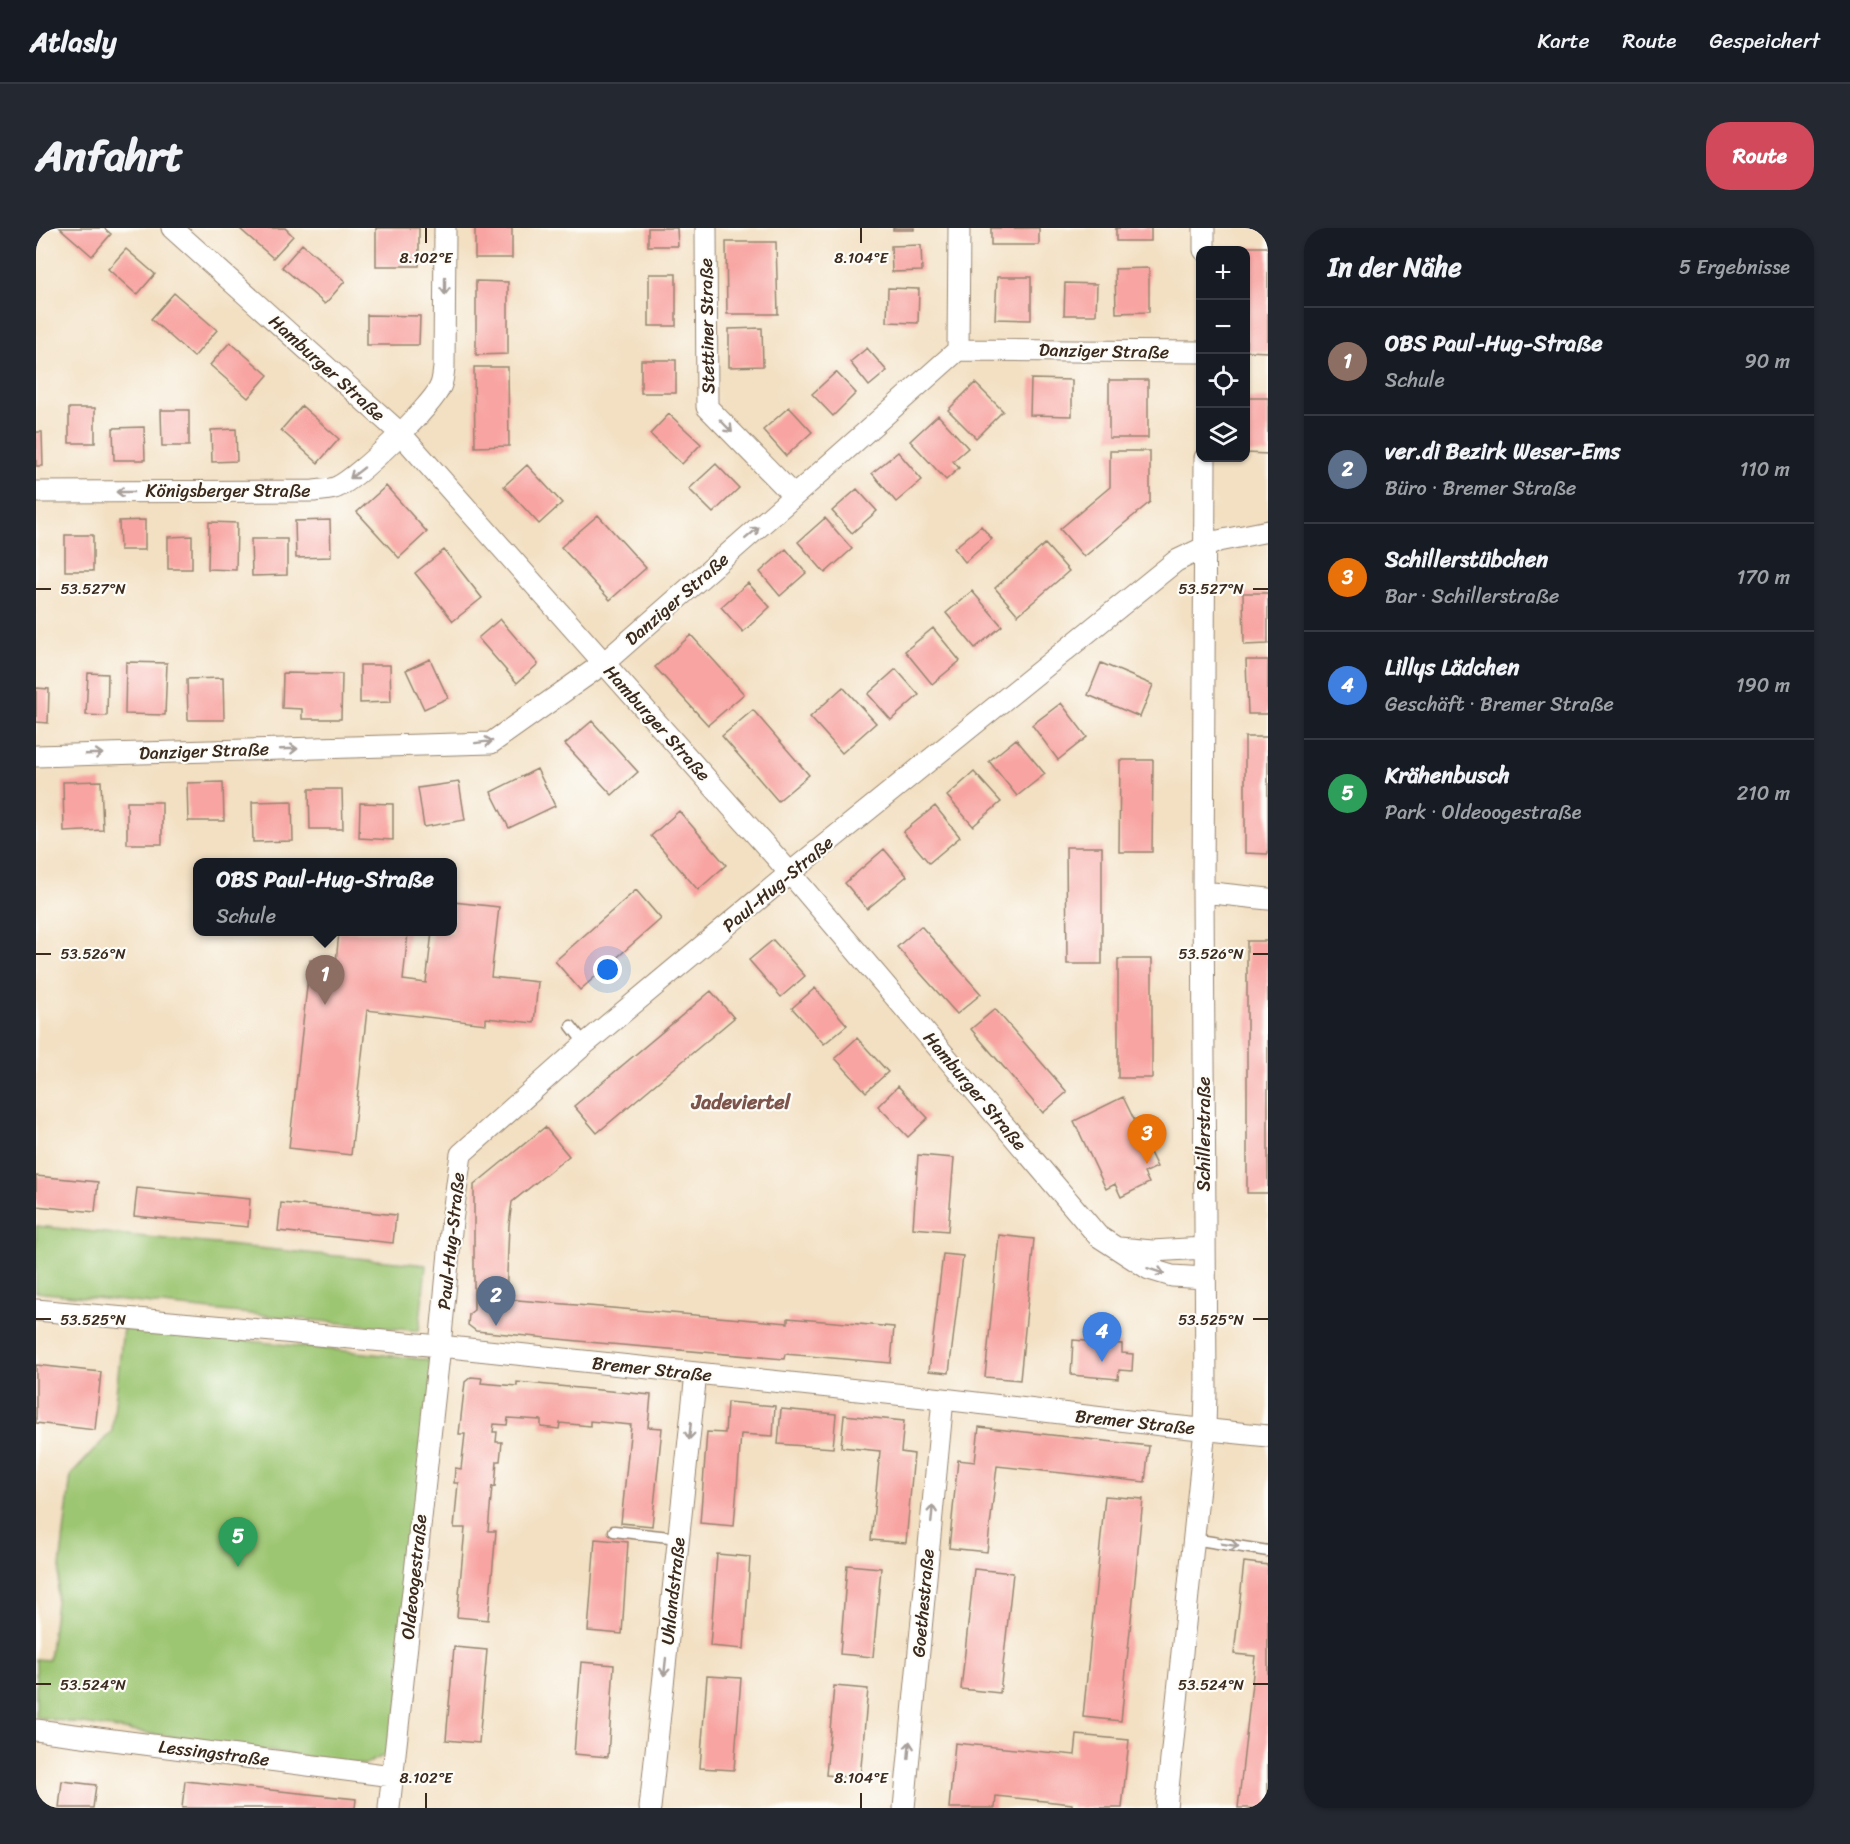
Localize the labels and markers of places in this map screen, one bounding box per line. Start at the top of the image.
pin: 1 [306,956,344,1005]
pin: 3 [1128,1114,1166,1164]
pin: 2 [476,1276,516,1326]
pin: 4 [1082,1312,1122,1362]
pin: 5 [218,1518,258,1567]

